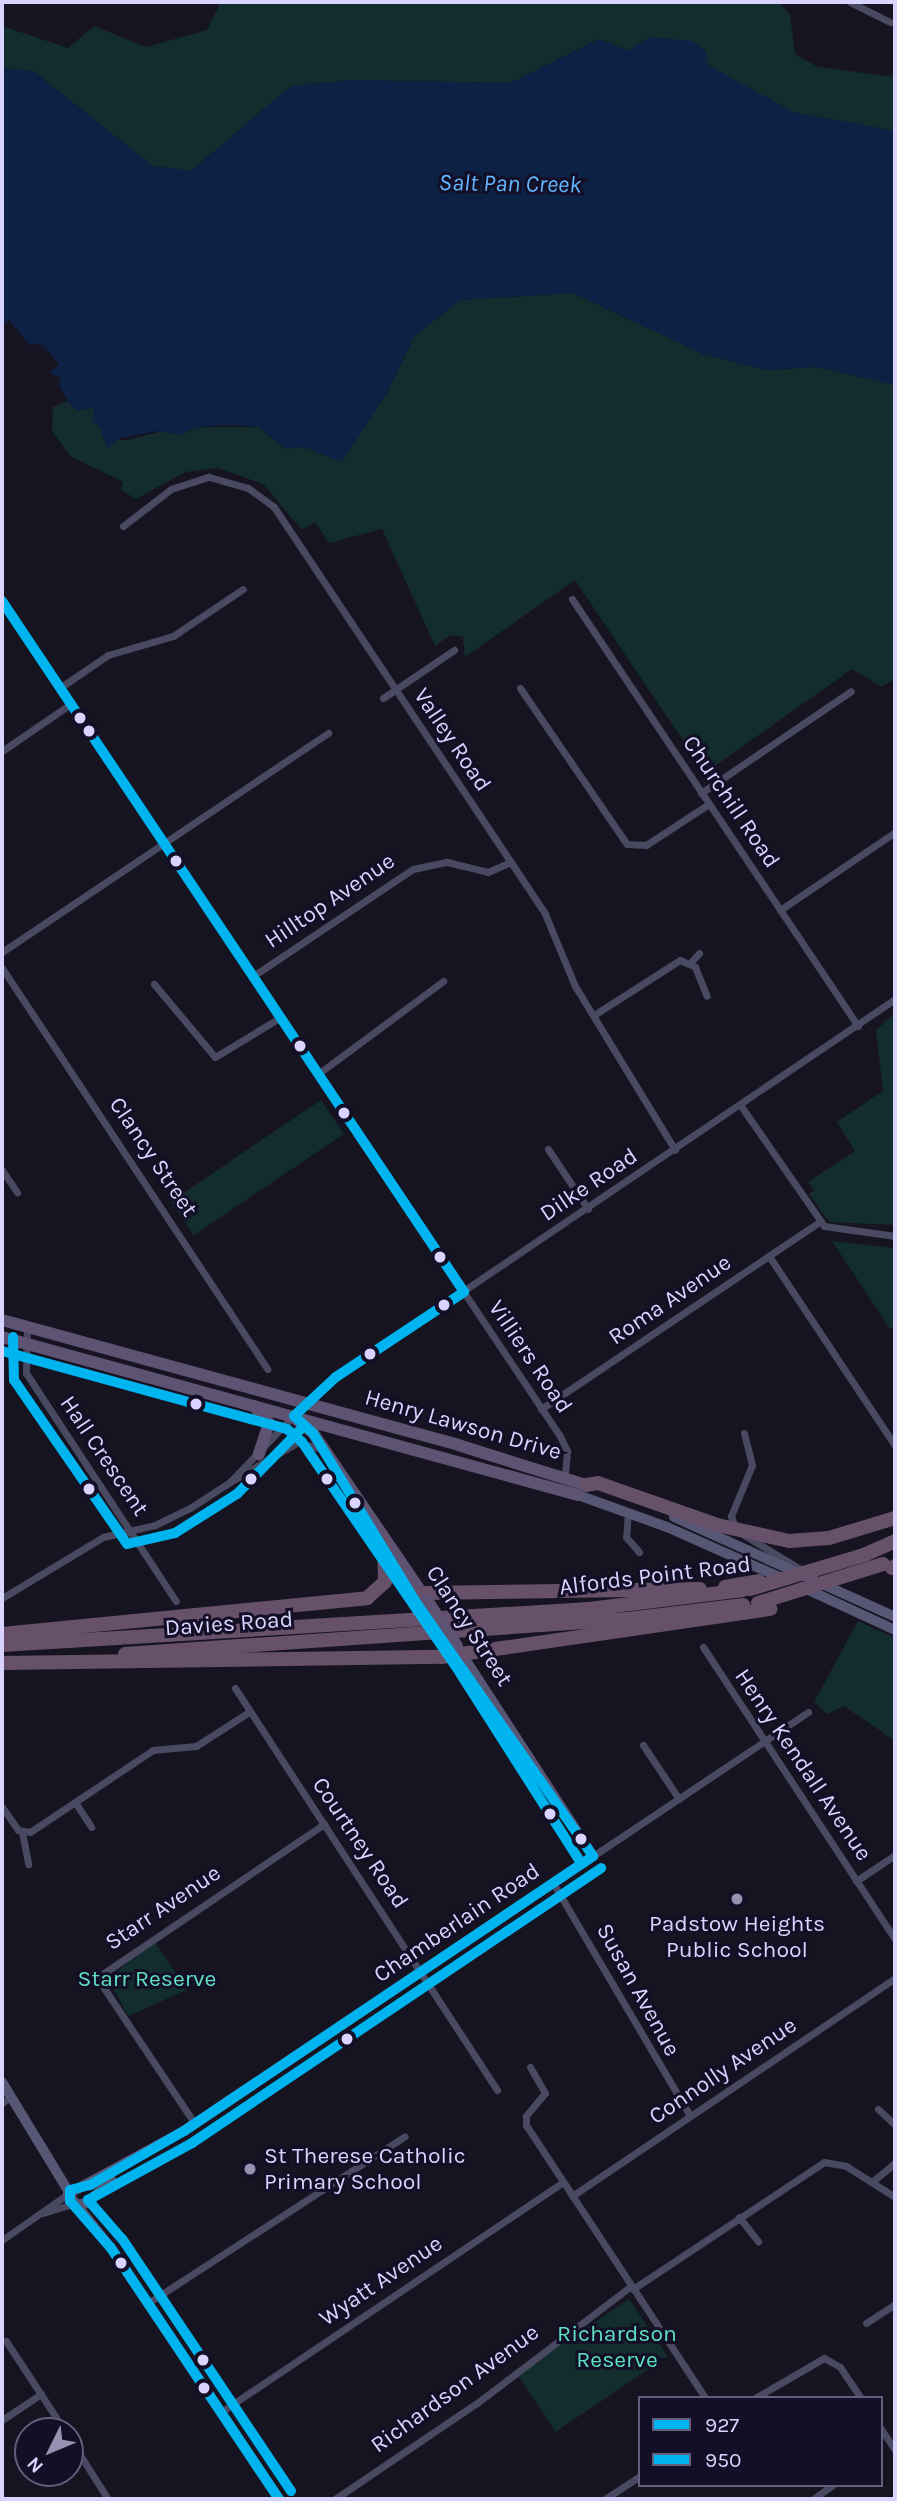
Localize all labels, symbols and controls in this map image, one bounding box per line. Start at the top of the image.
water label: Salt Pan Creek [438,168,582,200]
street label: Valley Road [407,683,497,797]
unlabelled marker [73,711,87,725]
unlabelled marker [82,724,96,738]
street label: Churchill Road [676,730,786,874]
street label: Hilltop Avenue [260,847,400,955]
unlabelled marker [169,854,183,868]
unlabelled marker [293,1039,307,1053]
street label: Clancy Street [103,1092,203,1222]
unlabelled marker [337,1106,351,1120]
street label: Dilke Road [535,1142,643,1228]
street label: Roma Avenue [603,1249,737,1351]
unlabelled marker [433,1250,447,1264]
street label: Villiers Road [482,1295,578,1419]
unlabelled marker [437,1298,451,1312]
unlabelled marker [363,1347,377,1361]
street label: Henry Lawson Drive [361,1384,565,1466]
street label: Hall Crescent [54,1391,154,1521]
unlabelled marker [189,1397,203,1411]
unlabelled marker [244,1472,258,1486]
unlabelled marker [320,1472,334,1486]
unlabelled marker [82,1482,96,1496]
unlabelled marker [348,1496,362,1510]
street label: Alfords Point Road [558,1551,752,1601]
street label: Clancy Street [420,1561,518,1691]
street label: Davies Road [164,1606,294,1642]
street label: Henry Kendall Avenue [728,1664,878,1866]
street label: Courtney Road [306,1772,414,1914]
unlabelled marker [543,1807,557,1821]
unlabelled marker [574,1832,588,1846]
street label: Chamberlain Road [369,1857,545,1989]
street label: Starr Avenue [100,1859,226,1957]
marker: Padstow Heights Public School [729,1891,745,1907]
place label: Padstow Heights Public School [649,1910,825,1964]
street label: Susan Avenue [590,1919,686,2061]
park label: Starr Reserve [78,1965,216,1993]
street label: Connolly Avenue [644,2012,802,2130]
unlabelled marker [340,2032,354,2046]
place label: St Therese Catholic Primary School [264,2142,466,2196]
marker: St Therese Catholic Primary School [242,2161,258,2177]
street label: Wyatt Avenue [314,2230,448,2332]
unlabelled marker [114,2256,128,2270]
street label: Richardson Avenue [366,2319,544,2459]
park label: Richardson Reserve [557,2320,677,2374]
unlabelled marker [196,2353,210,2367]
unlabelled marker [197,2381,211,2395]
legend [638,2396,883,2487]
text: 927 [705,2413,739,2437]
north arrow [14,2417,84,2487]
text: 950 [705,2448,742,2472]
text: N [22,2452,48,2477]

